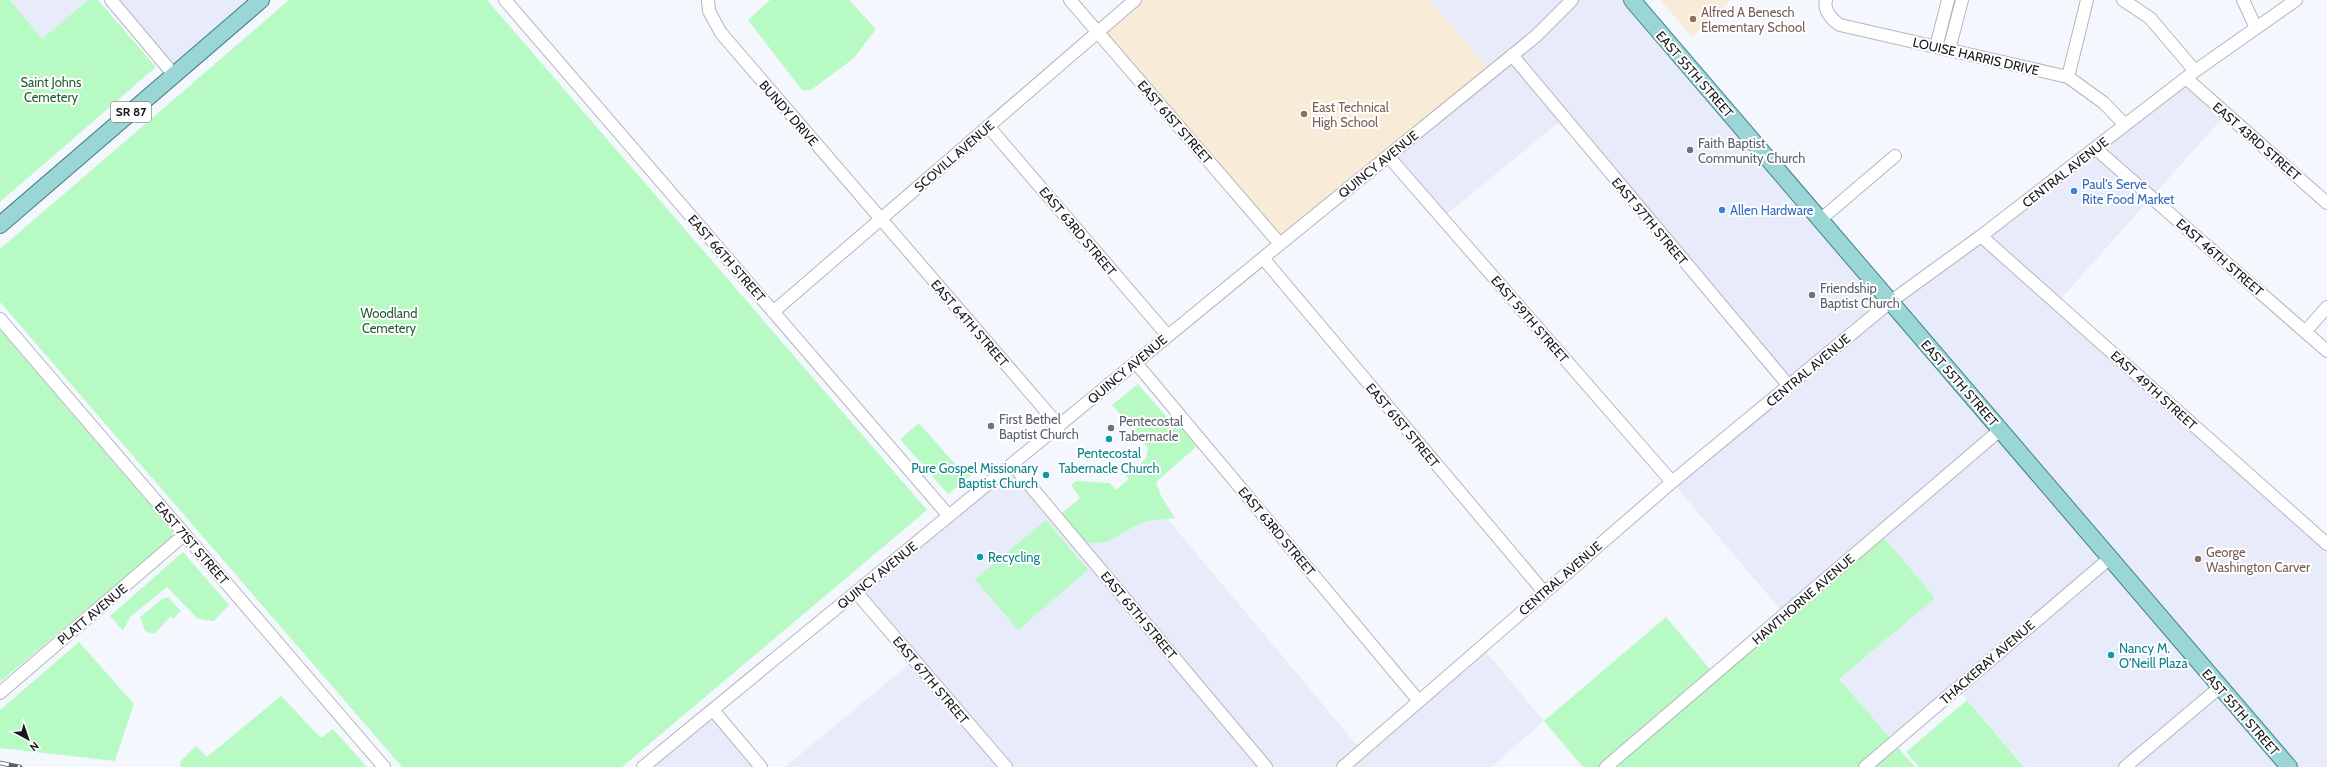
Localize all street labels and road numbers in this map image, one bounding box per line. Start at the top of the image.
street label: EAST 55TH STREET [1653,27,1737,121]
street label: LOUISE HARRIS DRIVE [1911,34,2041,78]
street label: BUNDY DRIVE [756,77,822,149]
street label: EAST 61ST STREET [1134,77,1216,167]
street label: EAST 43RD STREET [2210,99,2304,184]
road number: SR 87 [111,102,151,122]
street label: SCOVILL AVENUE [911,117,997,195]
street label: QUINCY AVENUE [1335,127,1421,201]
street label: CENTRAL AVENUE [2019,133,2111,211]
street label: EAST 57TH STREET [1609,174,1691,268]
street label: EAST 63RD STREET [1036,183,1120,279]
street label: EAST 66TH STREET [685,211,769,305]
street label: EAST 46TH STREET [2173,215,2267,299]
street label: EAST 59TH STREET [1488,272,1572,366]
street label: EAST 64TH STREET [928,276,1012,370]
street label: CENTRAL AVENUE [1763,330,1853,410]
street label: QUINCY AVENUE [1084,331,1170,407]
street label: EAST 55TH STREET [1918,336,2002,430]
street label: EAST 49TH STREET [2108,347,2200,433]
street label: EAST 61ST STREET [1363,380,1443,471]
street label: EAST 63RD STREET [1235,483,1319,579]
street label: EAST 71ST STREET [152,498,232,588]
street label: QUINCY AVENUE [834,538,920,612]
street label: CENTRAL AVENUE [1515,538,1605,618]
street label: HAWTHORNE AVENUE [1749,550,1857,648]
street label: EAST 65TH STREET [1098,568,1180,662]
street label: PLATT AVENUE [54,580,130,648]
street label: THACKERAY AVENUE [1936,617,2038,707]
street label: EAST 67TH STREET [890,633,972,727]
street label: EAST 55TH STREET [2199,665,2283,759]

